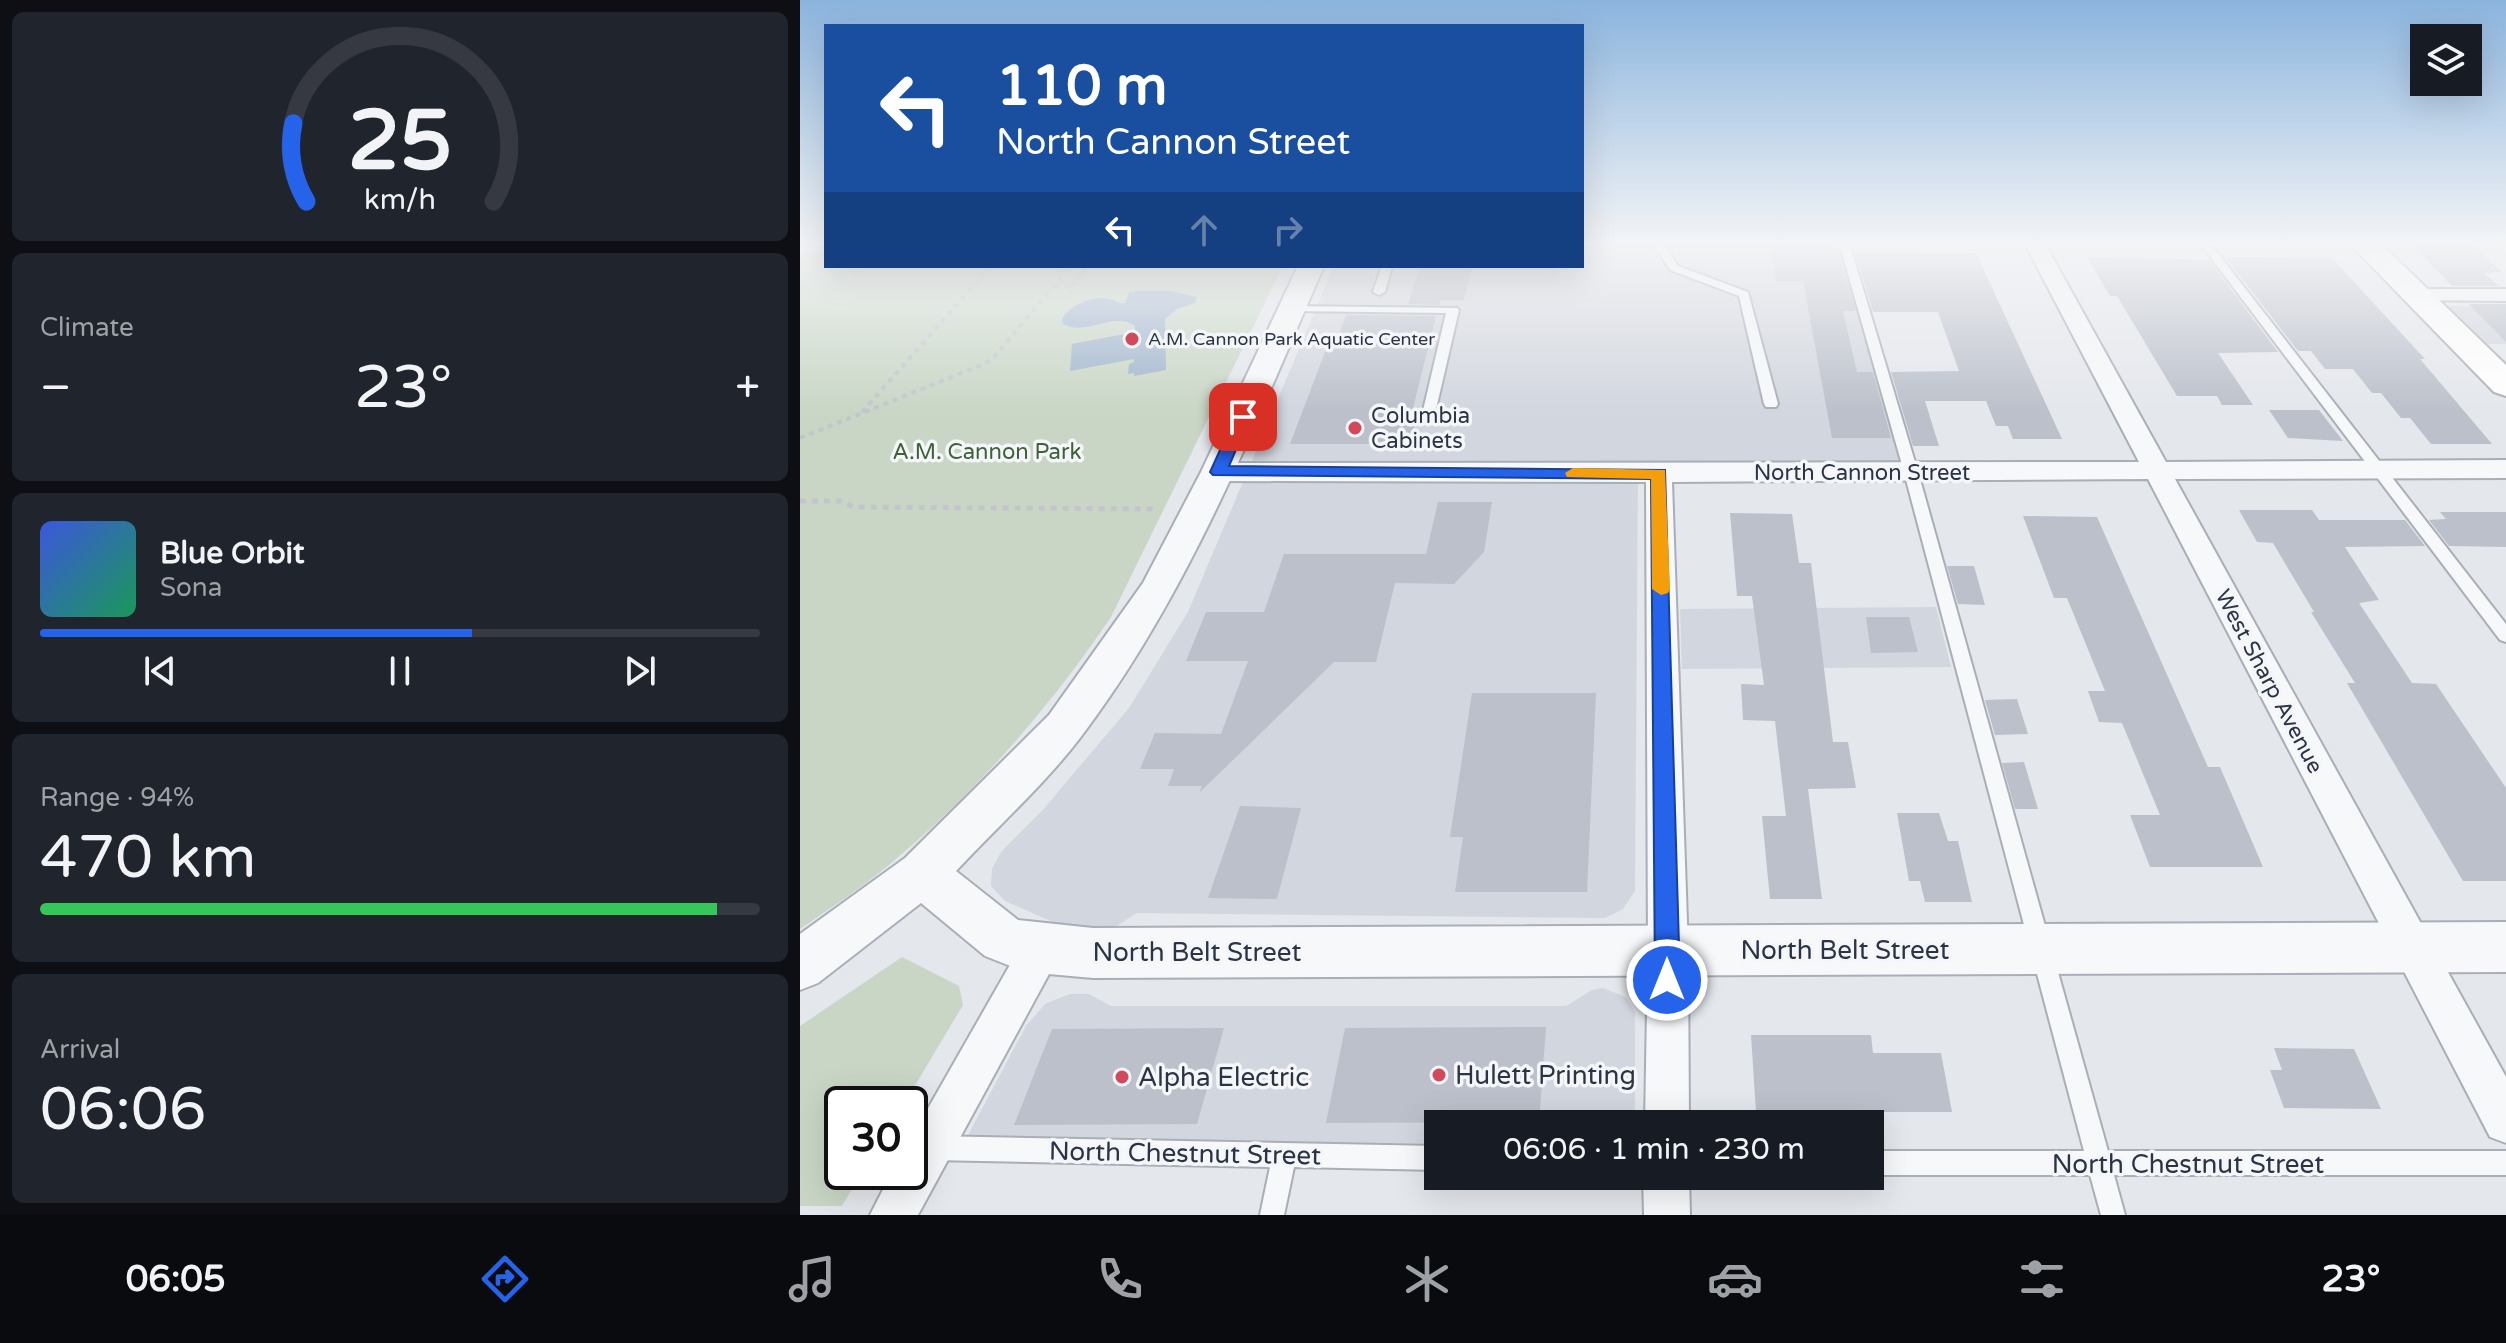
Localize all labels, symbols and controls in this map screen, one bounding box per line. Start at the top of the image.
map controls [2410,24,2482,96]
button: layers [2410,24,2482,96]
text: 110 m [996,53,1167,120]
icon: left [864,56,968,160]
text: 25 [348,92,452,192]
text: North Cannon Street [996,121,1350,164]
text: km/h [364,183,436,217]
icon: left [1098,208,1142,252]
icon: ahead [1182,208,1226,252]
icon: right [1266,208,1310,252]
text: Climate [40,312,134,343]
place label: A.M. Cannon Park Aquatic Center [1148,328,1435,350]
marker: A.M. Cannon Park Aquatic Center [1123,330,1141,348]
text: 23° [354,352,452,424]
text: − [40,362,71,415]
text: + [735,362,760,415]
pin [1209,383,1277,451]
icon: arrive [1221,395,1265,439]
place label: Columbia Cabinets [1371,403,1470,454]
marker: Columbia Cabinets [1346,419,1364,437]
park label: A.M. Cannon Park [893,439,1081,465]
street label: North Cannon Street [1754,460,1970,486]
text: Blue Orbit [160,535,305,572]
text: Sona [160,572,222,603]
street label: West Sharp Avenue [2210,585,2329,778]
icon: previous [138,649,182,693]
icon: pause [378,649,422,693]
icon: next [618,649,662,693]
text: Range · 94% [40,782,194,813]
text: 470 km [40,822,256,894]
street label: North Belt Street [1741,935,1950,966]
street label: North Belt Street [1093,937,1302,968]
position arrow [1625,938,1709,1022]
text: Arrival [40,1034,120,1065]
place label: Hulett Printing [1455,1060,1636,1091]
place label: Alpha Electric [1138,1062,1309,1093]
marker: Hulett Printing [1430,1066,1448,1084]
marker: Alpha Electric [1113,1068,1131,1086]
text: 06:06 [40,1074,206,1146]
speed limit sign: 30 [824,1086,928,1190]
text: 06:06 · 1 min · 230 m [1503,1131,1805,1168]
street label: North Chestnut Street [1049,1136,1321,1171]
street label: North Chestnut Street [2052,1149,2324,1180]
icon: directions [477,1251,533,1307]
icon: music [784,1251,840,1307]
icon: phone [1092,1251,1148,1307]
icon: climate [1399,1251,1455,1307]
icon: car [1707,1251,1763,1307]
icon: filters [2014,1251,2070,1307]
text: 06:05 [126,1258,226,1301]
text: 23° [2321,1258,2380,1301]

